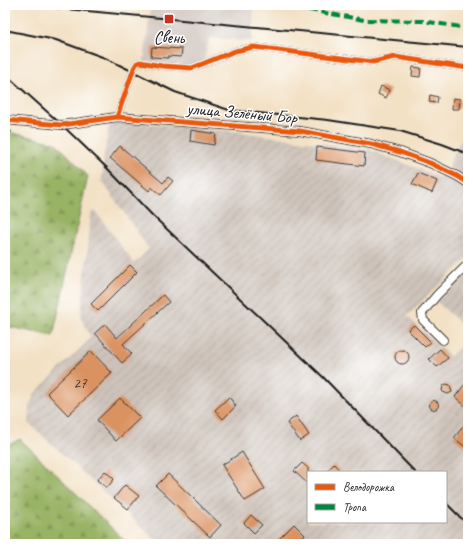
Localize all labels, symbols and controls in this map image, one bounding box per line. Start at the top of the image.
marker: Свень [163,13,175,25]
place label: Свень [154,27,186,48]
street label: улица Зелёный Бор [185,98,300,128]
house number: 27 [73,374,88,393]
legend [307,471,447,523]
text: Велодорожка [343,479,395,495]
text: Тропа [343,499,367,515]

